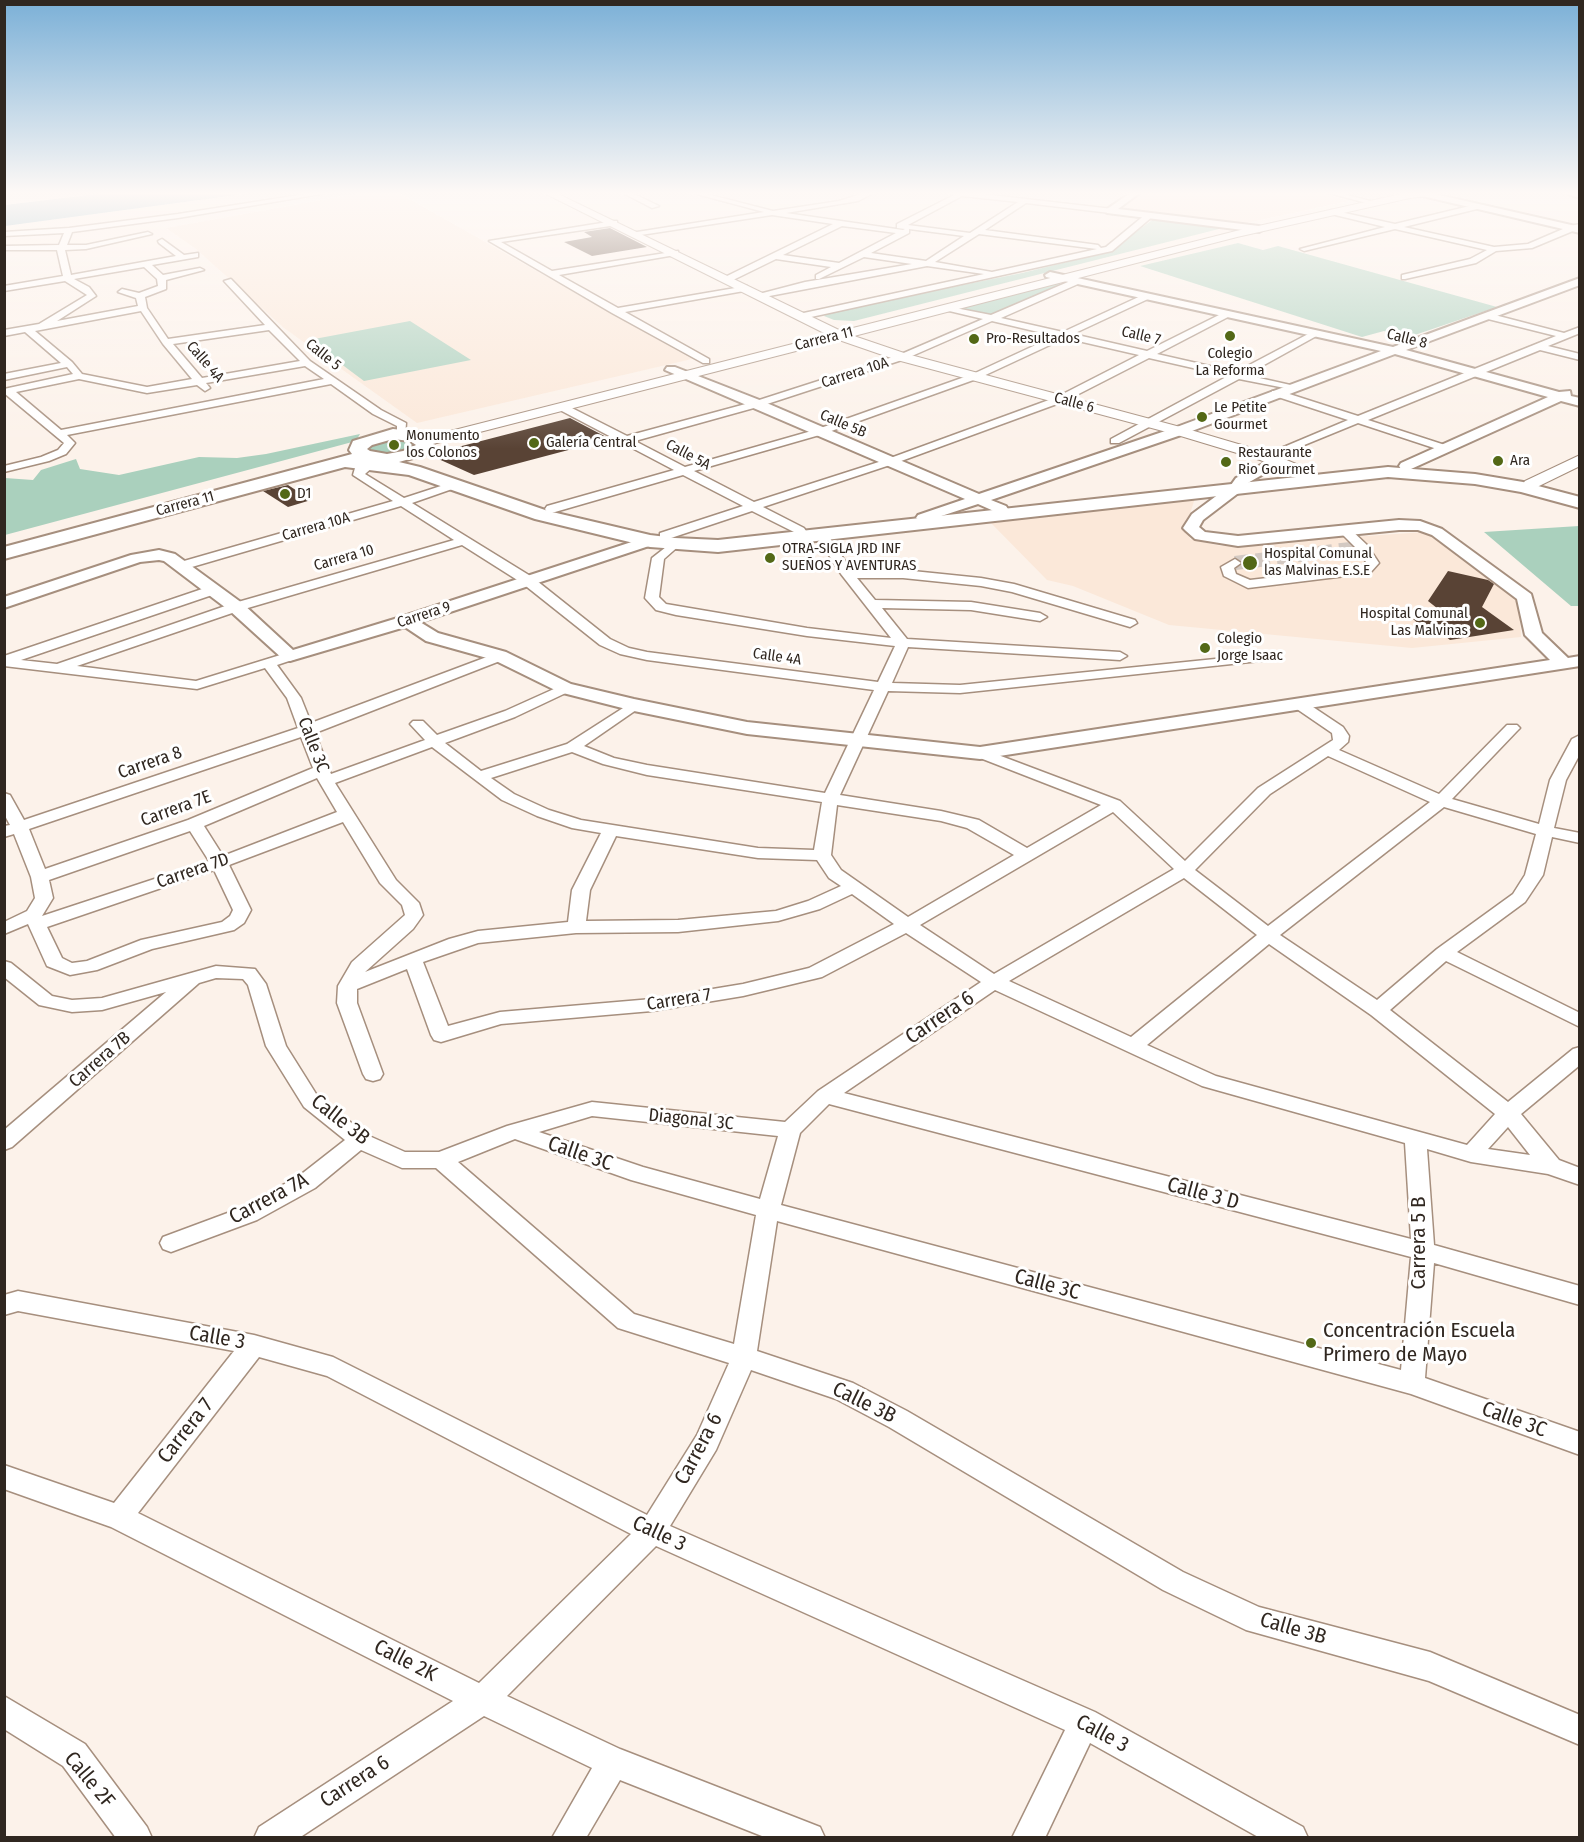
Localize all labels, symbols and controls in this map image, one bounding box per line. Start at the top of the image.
street label: Carrera 11 [793,323,855,355]
street label: Calle 7 [1120,323,1162,349]
street label: Calle 8 [1385,325,1429,353]
marker: Colegio La Reforma [1223,329,1237,343]
place label: Pro-Resultados [986,330,1080,348]
marker: Pro-Resultados [967,332,981,346]
street label: Calle 5 [302,335,344,375]
street label: Calle 4A [182,338,228,386]
place label: Colegio La Reforma [1195,345,1265,380]
street label: Carrera 10A [819,354,891,392]
street label: Calle 6 [1052,389,1096,417]
place label: Le Petite Gourmet [1214,399,1267,434]
street label: Calle 5B [817,406,869,442]
marker: Le Petite Gourmet [1195,410,1209,424]
place label: Monumento los Colonos [406,427,480,462]
place label: Galería Central [546,434,636,452]
marker: Galería Central [527,436,541,450]
street label: Calle 5A [662,436,714,474]
marker: Monumento los Colonos [387,438,401,452]
place label: Restaurante Rio Gourmet [1238,444,1315,479]
place label: Ara [1510,452,1530,470]
marker: Ara [1491,454,1505,468]
marker: Restaurante Rio Gourmet [1219,455,1233,469]
place label: D1 [297,485,311,503]
marker: D1 [278,487,292,501]
street label: Carrera 11 [154,488,216,520]
street label: Carrera 10A [280,509,352,545]
place label: OTRA-SIGLA JRD INF SUEÑOS Y AVENTURAS [782,540,917,575]
street label: Carrera 10 [312,541,376,575]
place label: Hospital Comunal las Malvinas E.S.E [1264,545,1372,580]
marker: OTRA-SIGLA JRD INF SUEÑOS Y AVENTURAS [763,551,777,565]
marker: Hospital Comunal las Malvinas E.S.E [1241,554,1259,572]
street label: Carrera 9 [395,598,453,632]
place label: Hospital Comunal Las Malvinas [1360,605,1468,640]
marker: Hospital Comunal Las Malvinas [1473,616,1487,630]
place label: Colegio Jorge Isaac [1217,630,1283,665]
marker: Colegio Jorge Isaac [1198,641,1212,655]
street label: Calle 4A [752,645,802,669]
street label: Calle 3C [293,714,333,776]
street label: Carrera 8 [115,742,185,784]
street label: Carrera 7E [138,786,214,832]
street label: Carrera 7D [154,849,232,893]
street label: Carrera 7 [645,984,713,1016]
street label: Carrera 6 [901,986,979,1050]
street label: Carrera 7B [65,1027,135,1093]
street label: Calle 3B [306,1089,374,1151]
street label: Diagonal 3C [647,1105,735,1135]
street label: Calle 3C [544,1131,616,1177]
street label: Carrera 7A [225,1168,313,1230]
street label: Calle 3 D [1164,1172,1242,1216]
street label: Carrera 5 B [1406,1196,1432,1290]
street label: Calle 3C [1011,1264,1083,1306]
place label: Concentración Escuela Primero de Mayo [1323,1318,1515,1368]
street label: Calle 3 [187,1321,247,1355]
marker: Concentración Escuela Primero de Mayo [1304,1336,1318,1350]
street label: Calle 3B [828,1377,900,1429]
street label: Carrera 7 [153,1393,219,1469]
street label: Calle 3C [1478,1397,1550,1443]
street label: Carrera 6 [670,1409,728,1489]
street label: Calle 3 [628,1511,690,1557]
street label: Calle 3B [1257,1608,1329,1650]
street label: Calle 2K [369,1635,441,1687]
street label: Calle 3 [1071,1710,1133,1758]
street label: Calle 2F [58,1747,120,1813]
street label: Carrera 6 [316,1750,394,1814]

